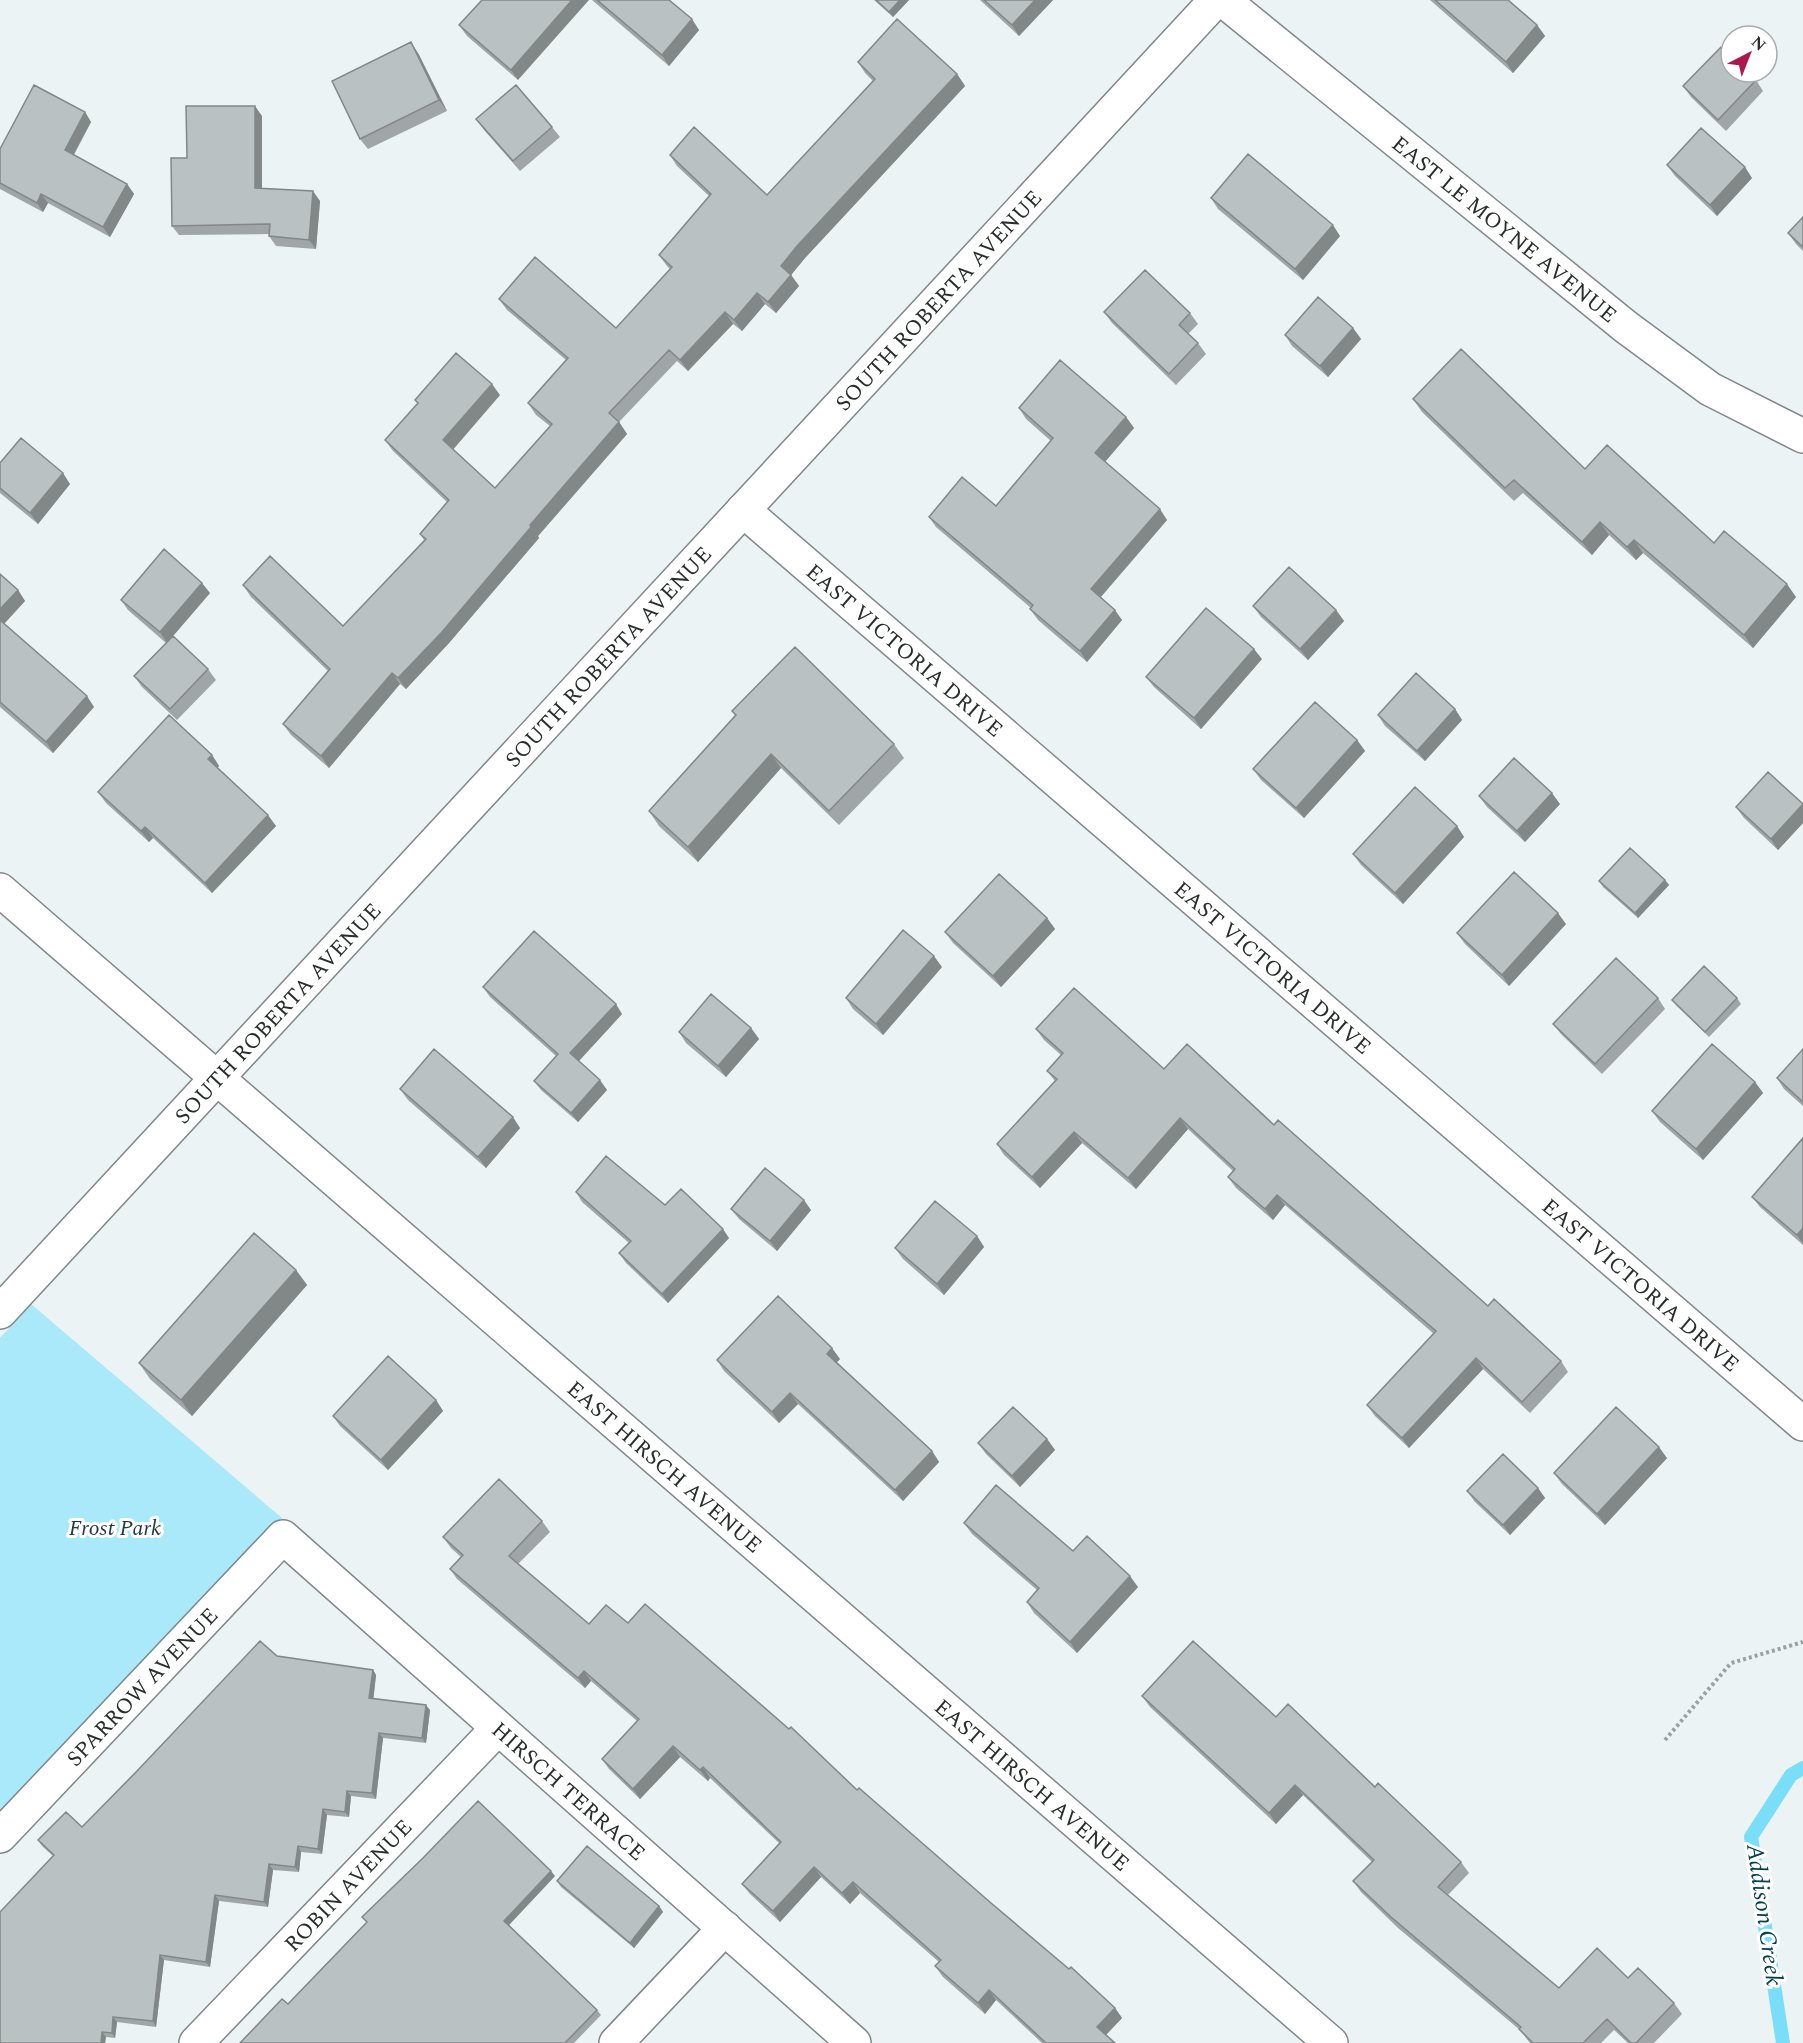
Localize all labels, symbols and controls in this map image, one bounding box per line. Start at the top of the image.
north arrow [1719,24,1779,84]
text: N [1745,30,1771,57]
street label: EAST LE MOYNE AVENUE [1384,128,1624,332]
street label: SOUTH ROBERTA AVENUE [828,183,1050,419]
street label: SOUTH ROBERTA AVENUE [498,539,720,775]
street label: EAST VICTORIA DRIVE [798,556,1010,746]
street label: EAST VICTORIA DRIVE [1166,873,1378,1063]
street label: SOUTH ROBERTA AVENUE [167,896,390,1132]
street label: EAST VICTORIA DRIVE [1534,1191,1746,1380]
street label: EAST HIRSCH AVENUE [559,1373,769,1562]
park label: Frost Park [69,1512,161,1545]
street label: SPARROW AVENUE [59,1600,226,1775]
street label: EAST HIRSCH AVENUE [926,1691,1137,1880]
street label: HIRSCH TERRACE [484,1714,653,1869]
street label: ROBIN AVENUE [277,1812,420,1960]
water label: Addison Creek [1736,1841,1792,1988]

